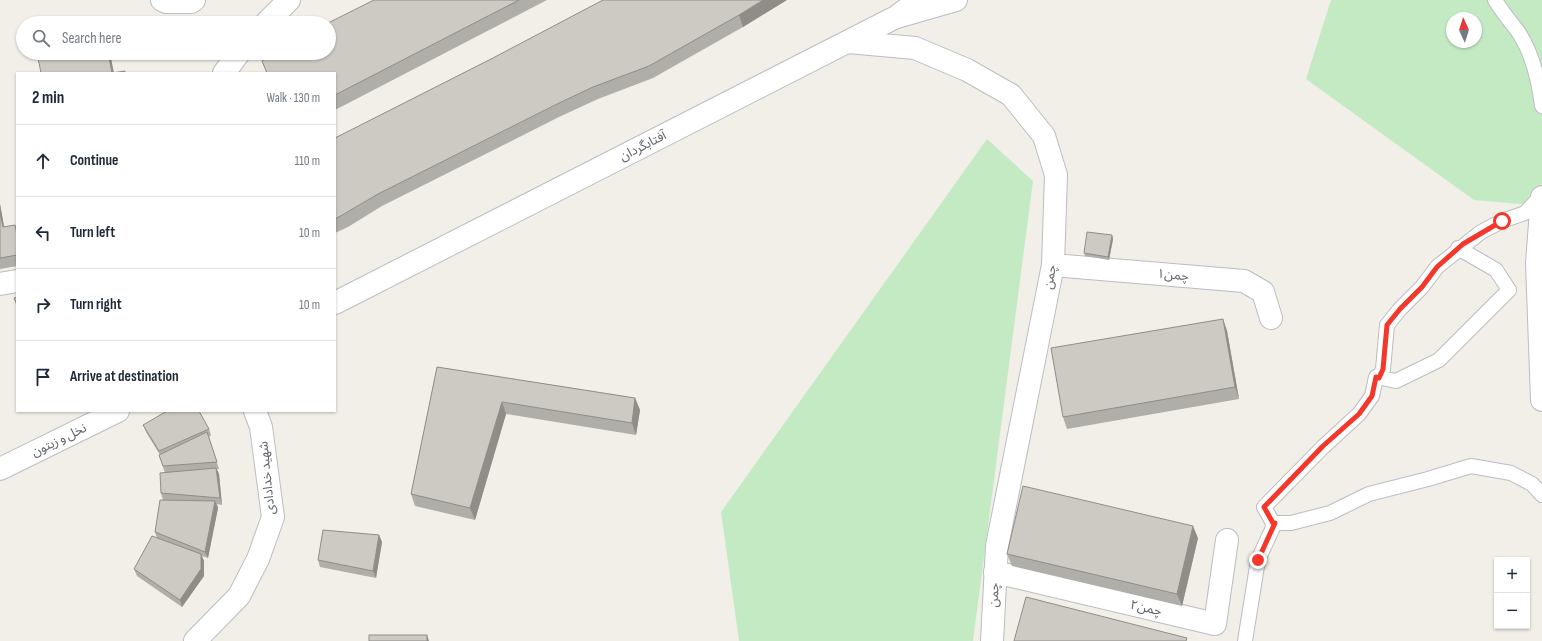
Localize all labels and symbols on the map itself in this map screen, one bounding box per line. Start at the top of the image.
north arrow [1446,12,1482,48]
street label: آفتابگردان [617,127,670,165]
route start [1493,212,1511,230]
street label: چمن [1040,263,1061,291]
street label: چمن۱ [1156,266,1190,285]
street label: نخل و زیتون [29,420,89,460]
street label: شهید خدادادی [255,441,279,515]
route end [1249,551,1267,569]
street label: چمن [986,582,1003,608]
street label: چمن۲ [1128,597,1164,620]

